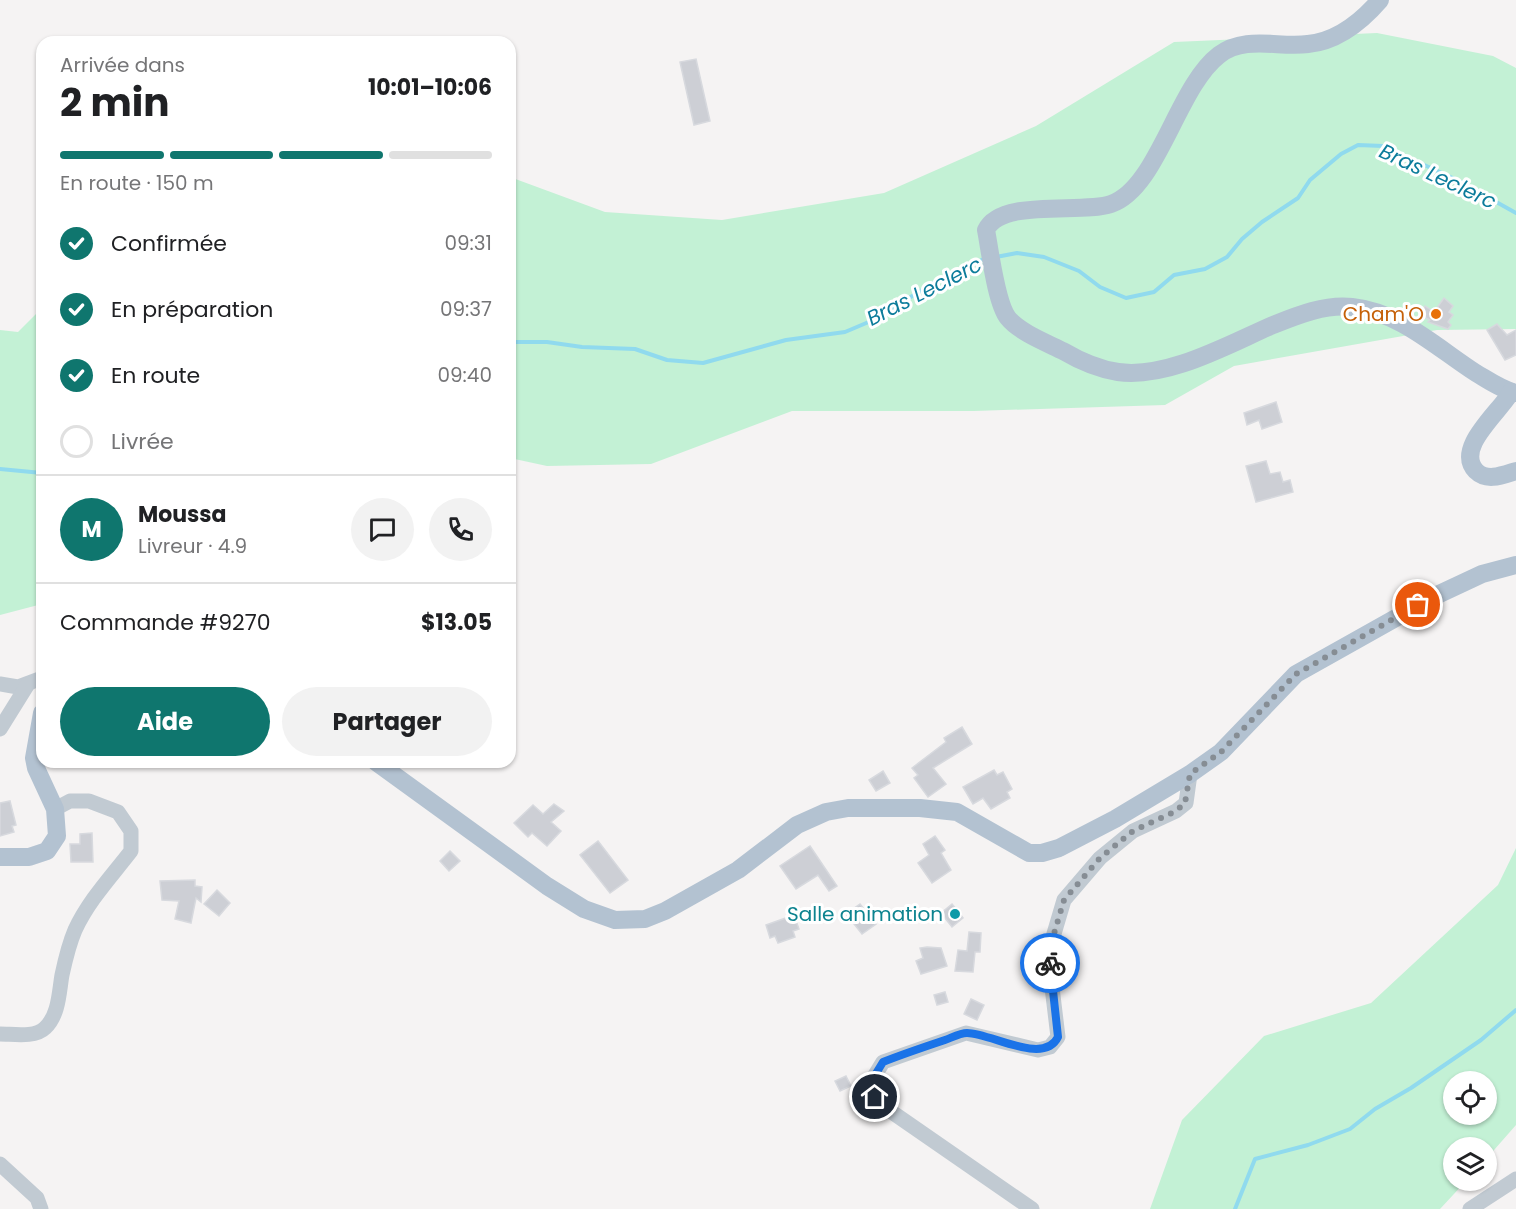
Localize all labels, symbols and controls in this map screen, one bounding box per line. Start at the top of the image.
text: Arrivée dans [60,51,185,79]
text: 10:01–10:06 [368,72,492,103]
text: 2 min [60,75,170,130]
water label: Bras Leclerc [1375,136,1501,216]
text: En route · 150 m [60,169,214,197]
icon: check [60,227,93,260]
text: Confirmée [111,228,227,259]
text: 09:31 [444,229,492,257]
water label: Bras Leclerc [861,249,987,332]
icon: check [60,293,93,326]
text: En préparation [111,294,273,325]
text: 09:37 [440,295,492,323]
place label: Cham'O [1343,300,1424,328]
marker: Cham'O [1429,307,1443,321]
icon: check [60,359,93,392]
text: En route [111,360,200,391]
text: 09:40 [437,361,492,389]
text: Livrée [111,426,174,457]
button: chat [351,498,414,561]
button: phone [429,498,492,561]
text: Moussa [138,499,227,530]
text: M [81,514,102,545]
text: Livreur · 4.9 [138,532,247,560]
pin [1392,579,1443,630]
icon: bag [1401,588,1434,621]
text: Commande #9270 [60,607,271,638]
text: $13.05 [421,607,492,638]
button: Aide [60,687,270,756]
button: Partager [282,687,492,756]
place label: Salle animation [787,900,943,928]
marker: Salle animation [948,907,962,921]
courier [1020,933,1080,993]
icon: bike [1034,947,1067,980]
pin [849,1071,900,1122]
map controls [1443,1071,1497,1191]
button: locate [1443,1071,1497,1125]
icon: home [858,1080,891,1113]
button: layers [1443,1137,1497,1191]

